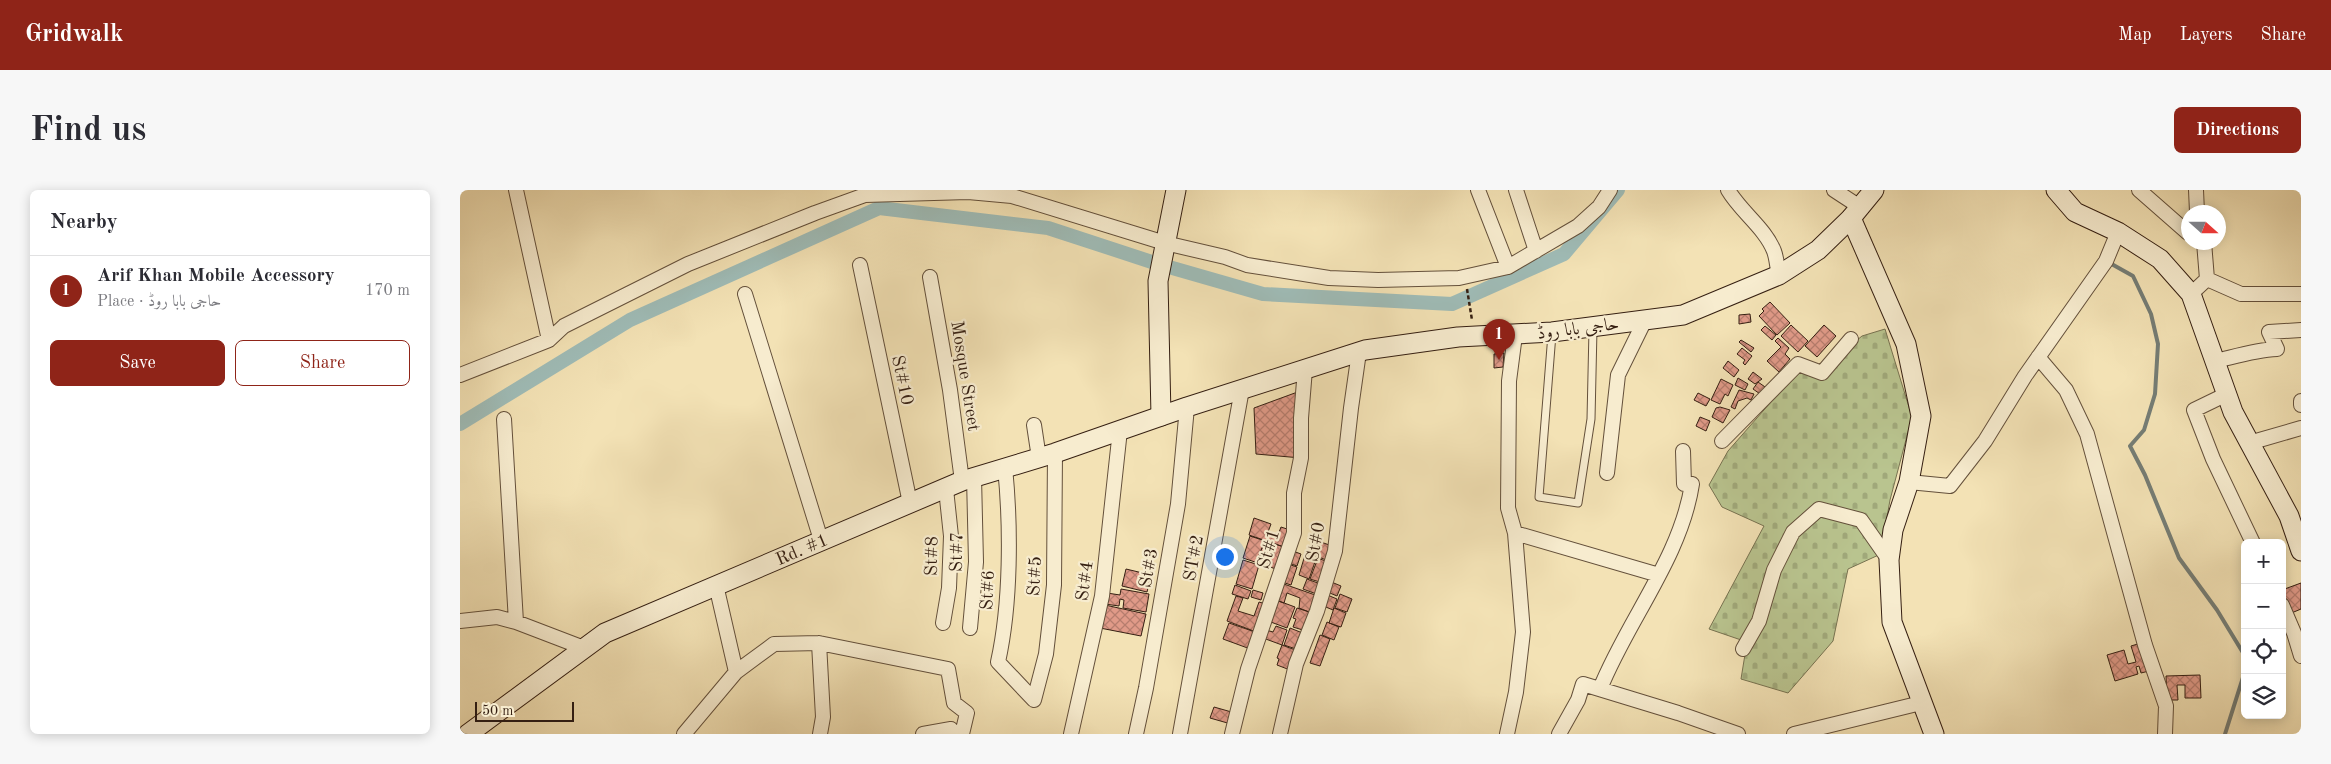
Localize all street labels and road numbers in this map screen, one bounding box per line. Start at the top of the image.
street label: حاجی بابا روڈ [1536,313,1620,344]
street label: Mosque Street [947,320,983,433]
street label: St#10 [888,354,916,407]
street label: St#0 [1304,521,1328,564]
street label: St#1 [1255,527,1283,571]
street label: Rd. #1 [773,531,831,569]
street label: St#7 [948,532,966,572]
street label: ST#2 [1181,534,1207,583]
street label: St#8 [923,536,941,576]
street label: St#3 [1137,547,1161,590]
street label: St#5 [1025,555,1045,597]
street label: St#4 [1073,560,1097,602]
street label: St#6 [978,569,998,611]

